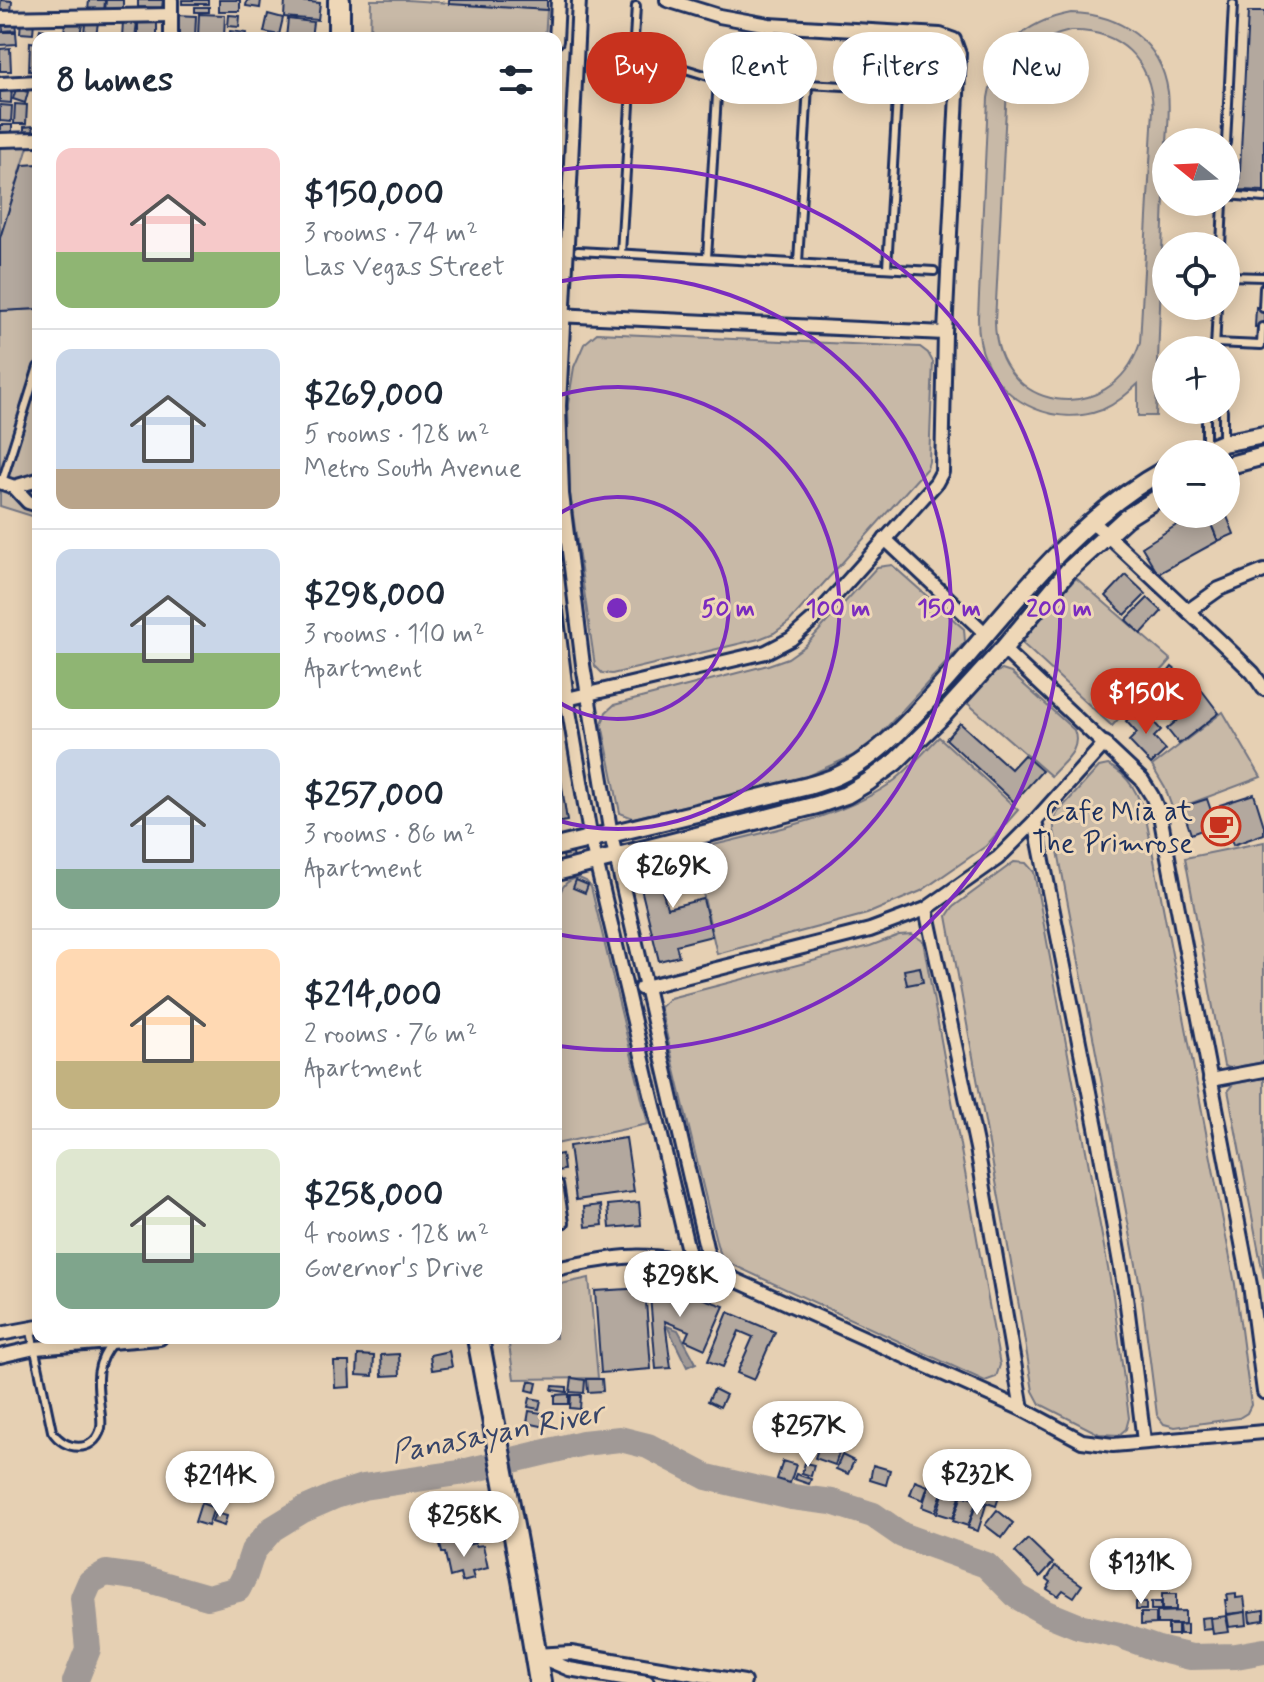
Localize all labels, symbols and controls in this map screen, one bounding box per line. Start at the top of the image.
chip: Buy [586,32,687,104]
chip: Rent [703,32,817,104]
chip: Filters [833,32,967,104]
chip: New [983,32,1089,104]
text: 8 homes [56,58,173,103]
icon: filters [494,58,538,102]
north arrow [1152,128,1240,216]
map controls [1152,128,1240,528]
text: $150,000 [304,172,444,217]
icon: home [120,180,216,276]
text: 3 rooms · 74 m² [304,217,478,251]
button: locate [1152,232,1240,320]
text: Las Vegas Street [304,251,505,285]
button: + [1152,336,1240,424]
text: $269,000 [304,373,444,418]
icon: home [120,381,216,477]
text: 5 rooms · 128 m² [304,418,489,452]
button: − [1152,440,1240,528]
text: Metro South Avenue [304,452,522,486]
text: $298,000 [304,573,446,618]
icon: home [120,581,216,677]
centre of rings [603,594,631,622]
text: 50 m [701,594,755,625]
text: 100 m [806,594,870,625]
text: 150 m [917,594,981,625]
text: 200 m [1026,594,1092,625]
text: 3 rooms · 110 m² [304,618,485,652]
text: Apartment [304,652,422,686]
pin: $150K [1090,668,1202,736]
text: $150K [1109,677,1183,711]
text: $257,000 [304,773,444,818]
icon: home [120,781,216,877]
place label: Cafe Mia at The Primrose [1032,794,1194,863]
cafe icon: Cafe Mia at The Primrose [1200,805,1242,847]
text: 3 rooms · 86 m² [304,818,475,852]
pin: $269K [617,842,729,910]
text: $269K [636,851,710,885]
text: Apartment [304,852,422,886]
text: $214,000 [304,973,442,1018]
icon: home [120,981,216,1077]
text: 2 rooms · 76 m² [304,1018,477,1052]
text: Apartment [304,1052,422,1086]
text: $258,000 [304,1173,443,1218]
icon: home [120,1181,216,1277]
text: 4 rooms · 128 m² [304,1218,489,1252]
pin: $298K [624,1251,736,1319]
text: Governor's Drive [304,1252,484,1286]
text: $298K [642,1260,718,1294]
water label: Panasayan River [388,1393,610,1473]
pin: $257K [752,1401,864,1469]
text: $257K [771,1410,845,1444]
pin: $232K [921,1449,1033,1517]
pin: $214K [164,1451,276,1519]
text: $232K [941,1458,1013,1492]
text: $214K [184,1460,256,1494]
pin: $258K [408,1491,520,1559]
text: $258K [427,1500,501,1534]
pin: $131K [1085,1538,1197,1606]
text: $131K [1108,1547,1174,1581]

